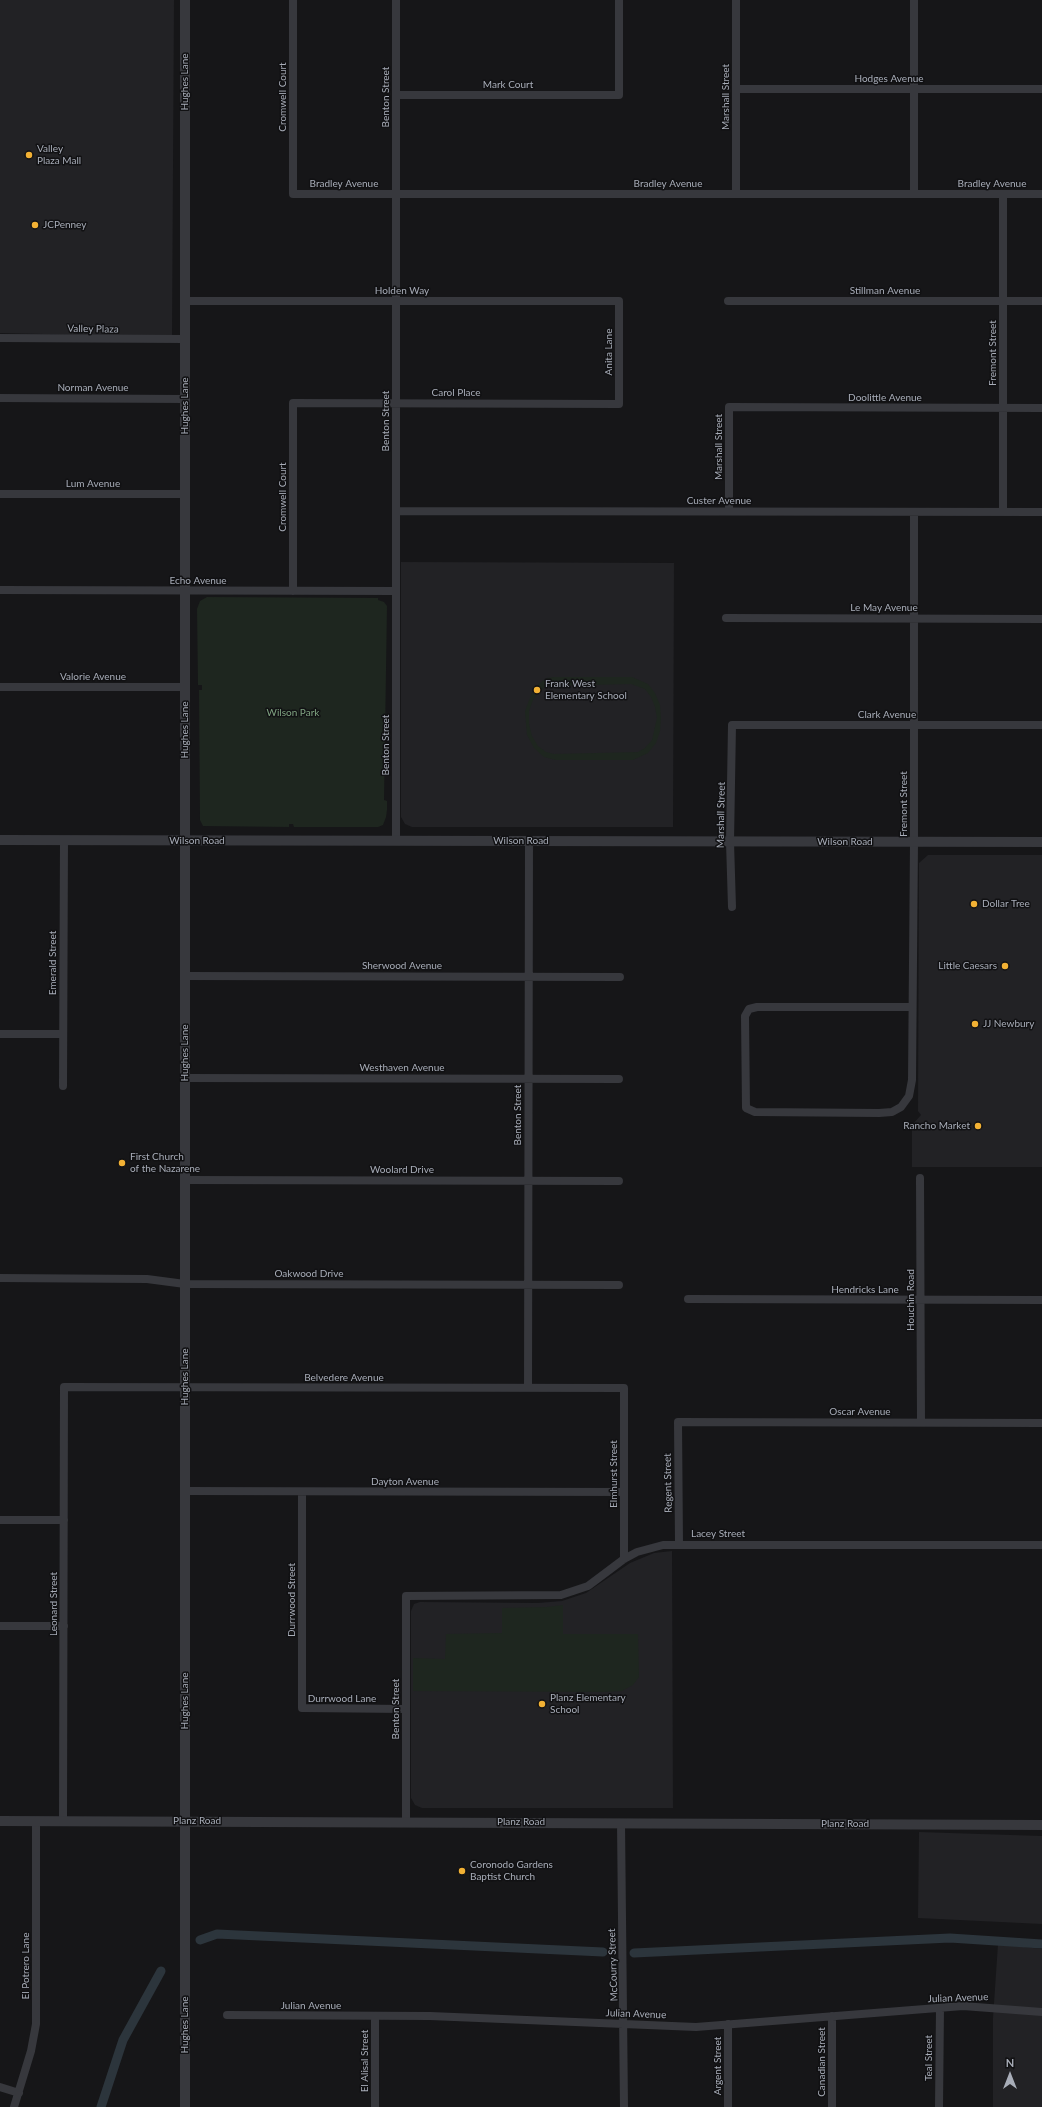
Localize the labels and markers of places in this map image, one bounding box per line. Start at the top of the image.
place label: Valley Plaza Mall [37,143,81,166]
marker: Valley Plaza Mall [24,150,34,160]
place label: JCPenney [43,219,86,231]
marker: JCPenney [30,220,40,230]
place label: Frank West Elementary School [545,678,627,702]
marker: Frank West Elementary School [532,685,542,695]
place label: Dollar Tree [982,898,1030,910]
marker: Dollar Tree [969,899,979,909]
place label: Little Caesars [938,960,997,972]
marker: Little Caesars [1000,961,1010,971]
place label: JJ Newbury [983,1018,1034,1030]
marker: JJ Newbury [970,1019,980,1029]
place label: Rancho Market [903,1120,970,1132]
marker: Rancho Market [973,1121,983,1131]
place label: First Church of the Nazarene [130,1151,200,1174]
marker: First Church of the Nazarene [117,1158,127,1168]
place label: Planz Elementary School [550,1692,626,1716]
marker: Planz Elementary School [537,1699,547,1709]
place label: Coronodo Gardens Baptist Church [470,1859,553,1882]
marker: Coronodo Gardens Baptist Church [457,1866,467,1876]

